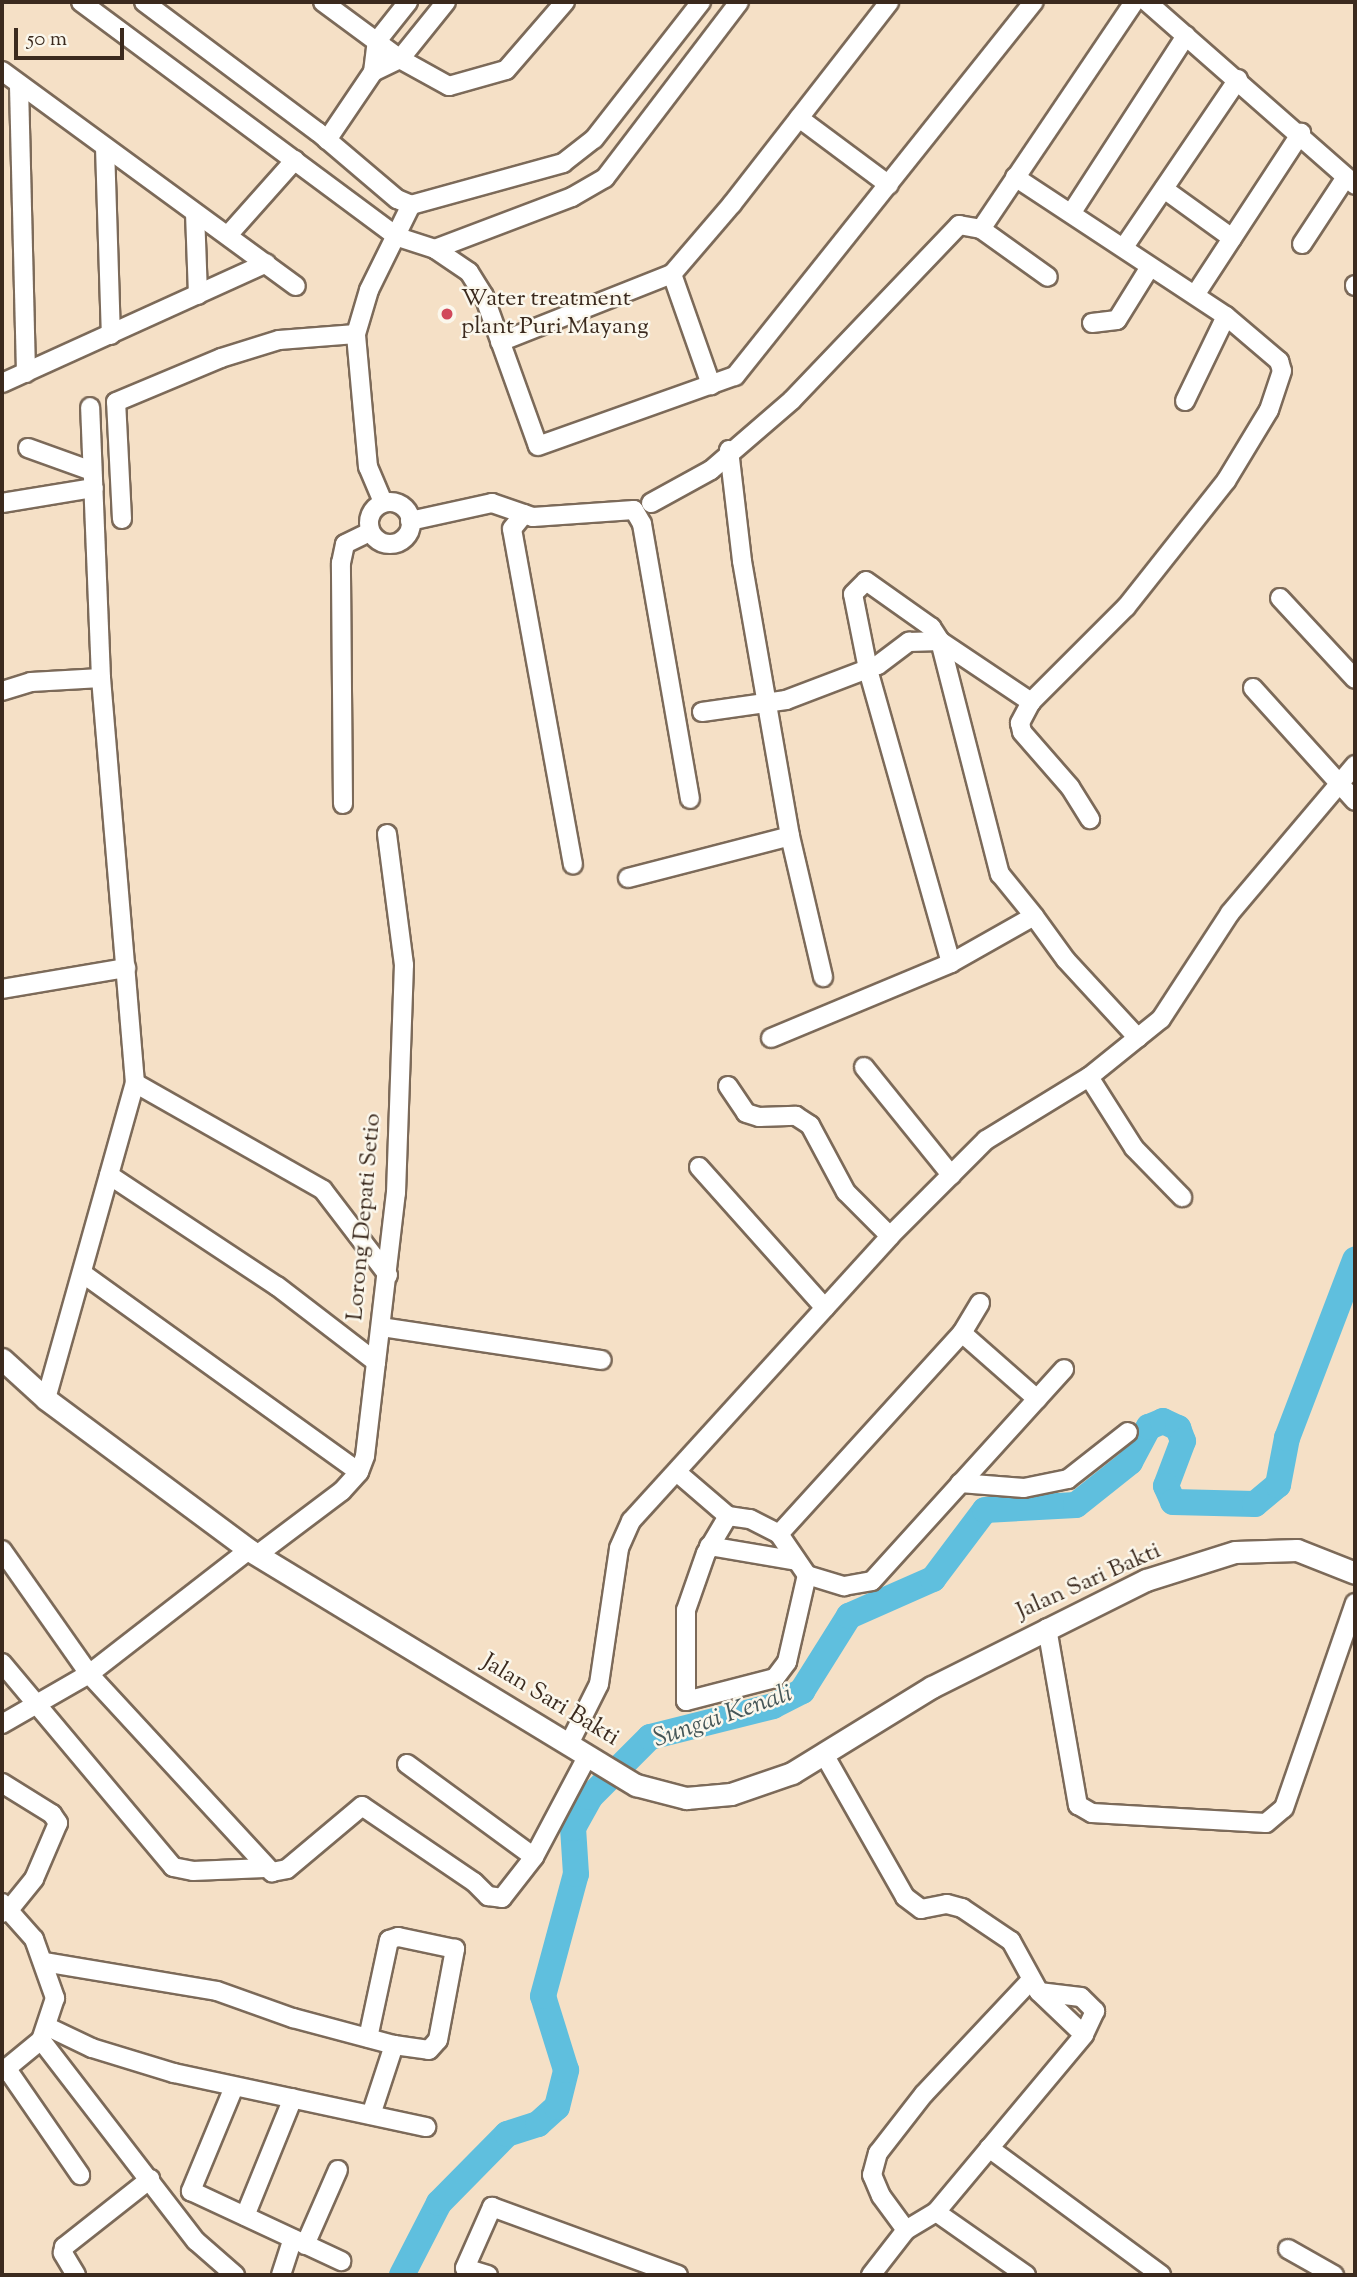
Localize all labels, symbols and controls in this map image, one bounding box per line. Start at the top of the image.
scale bar [18,14,128,58]
text: 50 m [27,25,67,55]
place label: Water treatment plant Puri Mayang [461,286,649,342]
marker: Water treatment plant Puri Mayang [439,306,455,322]
street label: Lorong Depati Setio [342,1112,388,1322]
street label: Jalan Sari Bakti [1012,1537,1166,1627]
street label: Jalan Sari Bakti [476,1649,624,1753]
water label: Sungai Kenali [650,1679,796,1755]

